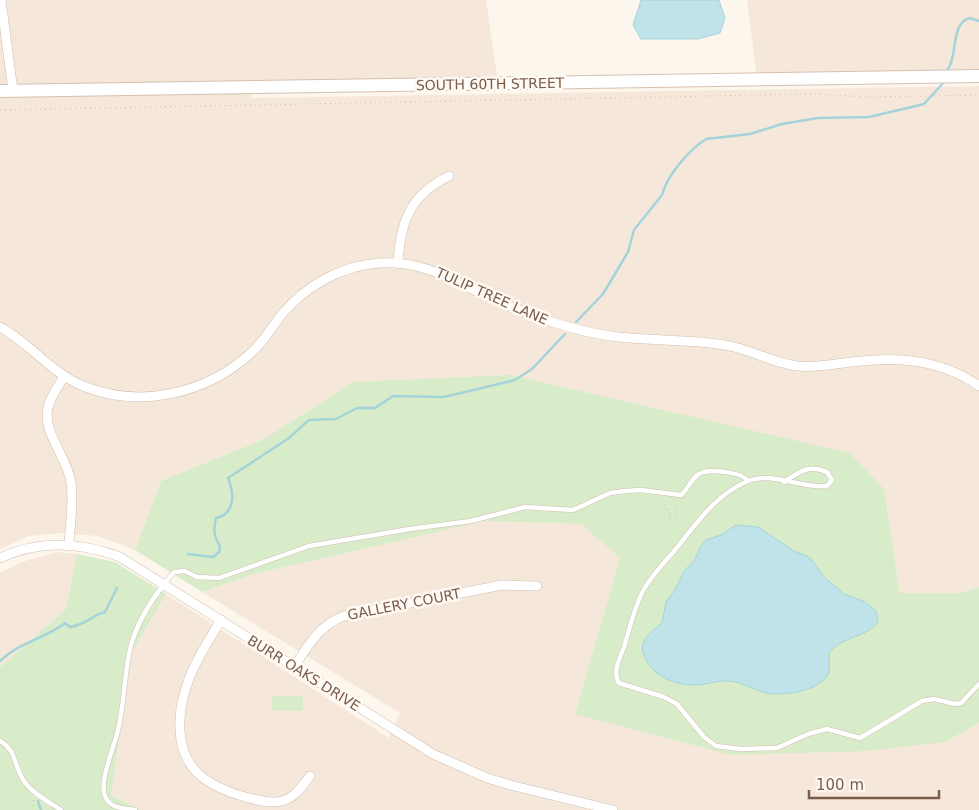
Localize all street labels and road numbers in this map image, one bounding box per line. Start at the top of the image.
street label: SOUTH 60TH STREET [416,75,565,93]
street label: TULIP TREE LANE [433,264,551,328]
street label: GALLERY COURT [346,585,462,623]
street label: BURR OAKS DRIVE [245,632,363,714]

